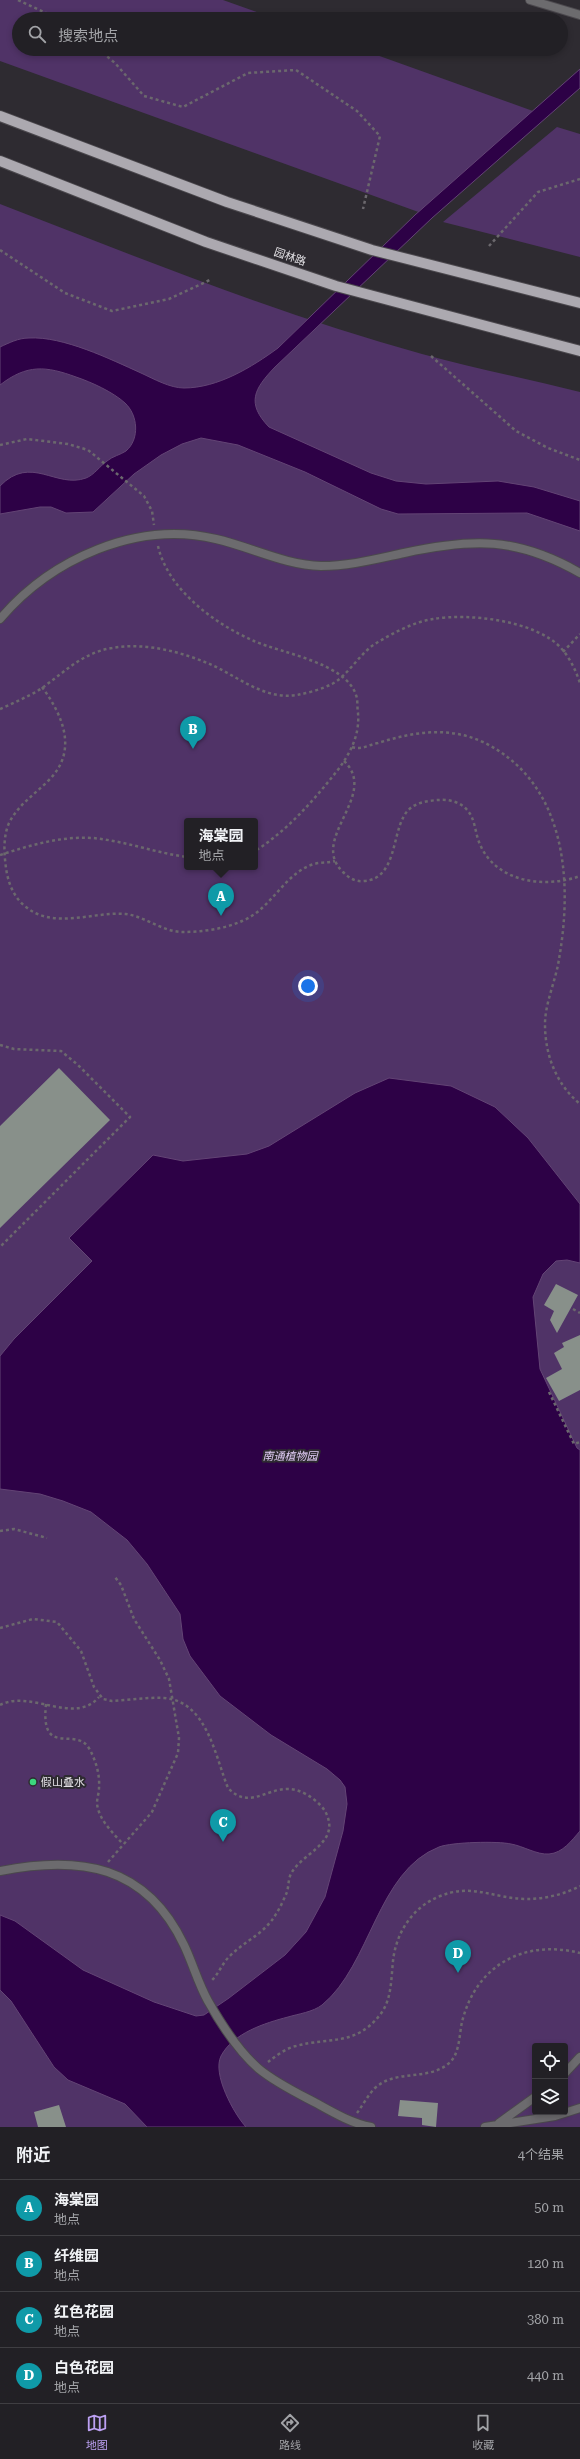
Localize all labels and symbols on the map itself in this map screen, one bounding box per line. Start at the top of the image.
street label: 园林路 [272,245,308,269]
pin: B [180,716,206,749]
pin: A [208,883,234,916]
your location [298,976,318,996]
park label: 南通植物园 [263,1450,319,1463]
place label: 假山叠水 [41,1776,85,1789]
marker: 假山叠水 [28,1777,38,1787]
pin: C [210,1809,236,1842]
pin: D [445,1940,471,1973]

